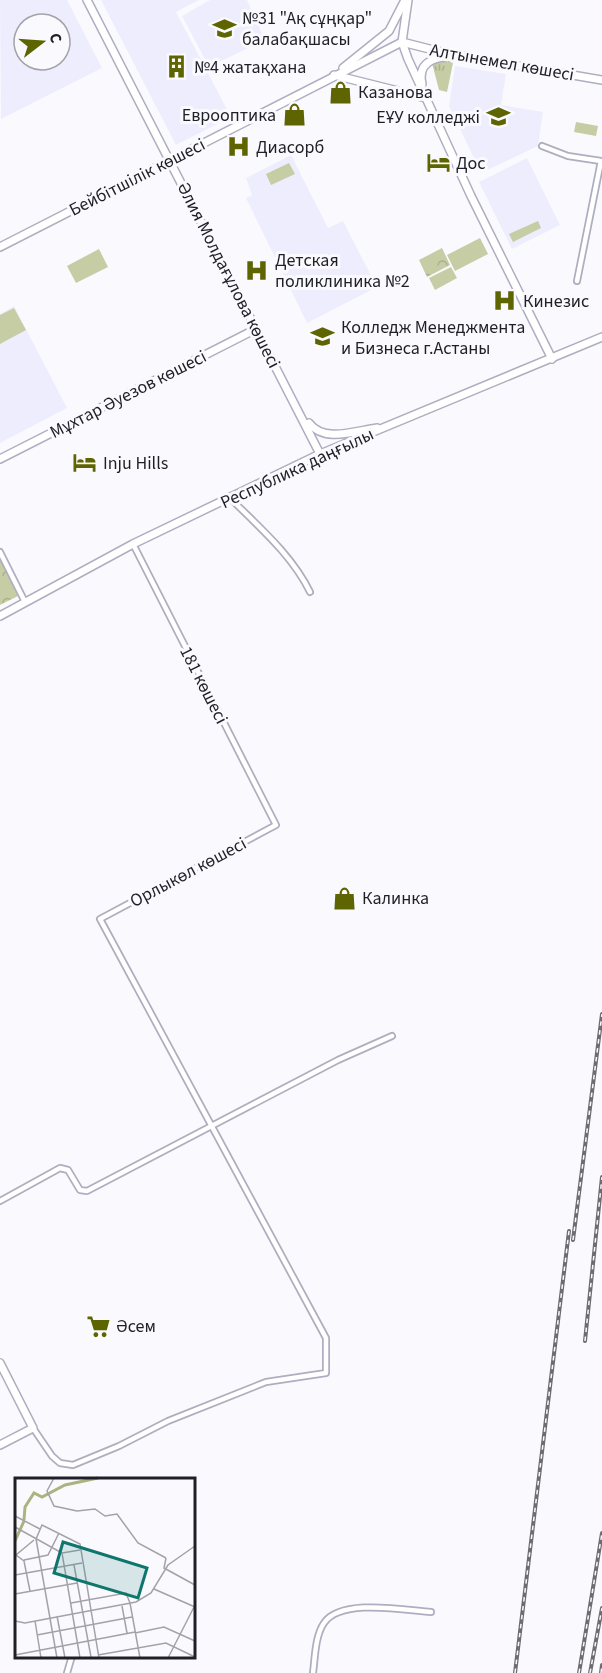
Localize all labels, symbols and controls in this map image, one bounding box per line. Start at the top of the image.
place label: №31 "Ақ сұңқар" балабақшасы [242,6,372,52]
north arrow [12,12,72,72]
school or university icon: №31 "Ақ сұңқар" балабақшасы [211,15,237,41]
text: С [44,30,67,46]
street label: Алтынемел көшесі [428,38,576,87]
building icon: №4 жатақхана [163,54,189,80]
place label: №4 жатақхана [194,55,306,80]
shop icon: Казанова [327,79,353,105]
place label: Казанова [358,80,433,105]
shop icon: Еврооптика [281,102,307,128]
place label: Еврооптика [182,103,276,128]
school or university icon: ЕҰУ колледжі [485,104,511,130]
place label: ЕҰУ колледжі [376,105,480,130]
street label: Бейбітшілік көшесі [65,132,210,223]
hospital icon: Диасорб [225,134,251,160]
place label: Диасорб [256,135,324,160]
hotel icon: Дос [425,150,451,176]
place label: Дос [456,151,486,176]
street label: Әлия Молдағұлова көшесі [171,178,286,373]
place label: Детская поликлиника №2 [275,248,410,294]
hospital icon: Детская поликлиника №2 [244,257,270,283]
hospital icon: Кинезис [492,288,518,314]
place label: Кинезис [523,289,589,314]
place label: Колледж Менеджмента и Бизнеса г.Астаны [341,315,525,361]
school or university icon: Колледж Менеджмента и Бизнеса г.Астаны [310,324,336,350]
street label: Мұхтар Әуезов көшесі [46,344,211,445]
street label: Республика даңғылы [216,422,378,515]
hotel icon: Inju Hills [72,450,98,476]
place label: Inju Hills [103,451,168,476]
street label: 181 көшесі [173,642,234,728]
street label: Орлыкөл көшесі [126,831,251,914]
shop icon: Калинка [331,885,357,911]
place label: Калинка [362,886,429,911]
supermarket icon: Әсем [85,1313,111,1339]
place label: Әсем [116,1314,156,1339]
inset map [15,1478,195,1658]

